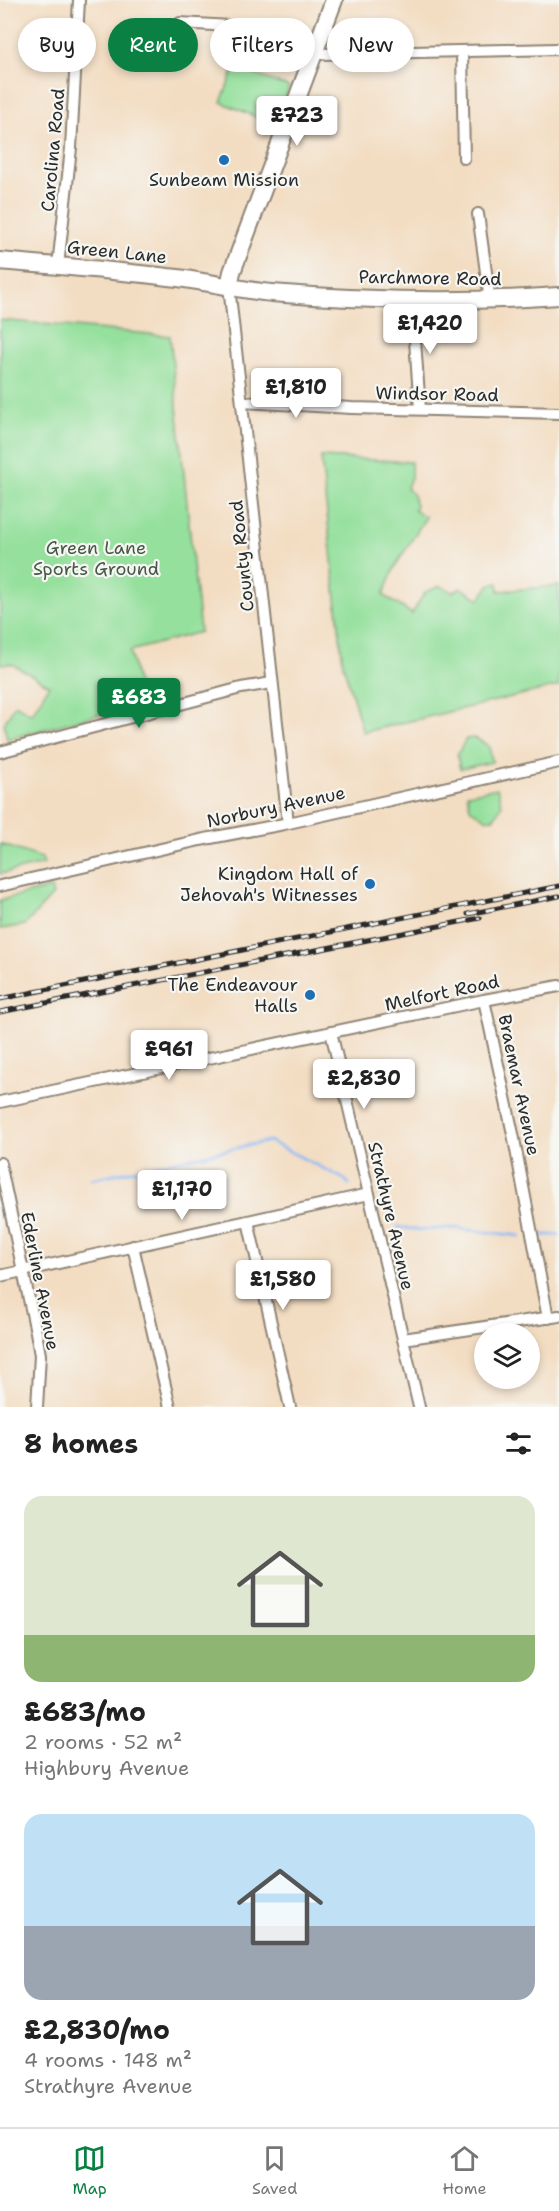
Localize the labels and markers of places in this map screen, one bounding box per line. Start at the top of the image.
pin: £723 [261,96,333,147]
marker: Sunbeam Mission [217,153,231,167]
place label: Sunbeam Mission [149,168,299,192]
pin: £1,420 [381,304,479,355]
pin: £1,810 [247,368,345,419]
pin: £683 [103,678,175,729]
place label: Kingdom Hall of Jehovah's Witnesses [180,862,358,907]
marker: Kingdom Hall of Jehovah's Witnesses [363,877,377,891]
place label: The Endeavour Halls [168,973,298,1018]
marker: The Endeavour Halls [303,988,317,1002]
pin: £961 [133,1030,205,1081]
pin: £2,830 [315,1059,413,1110]
pin: £1,170 [133,1170,231,1221]
pin: £1,580 [234,1260,332,1311]

